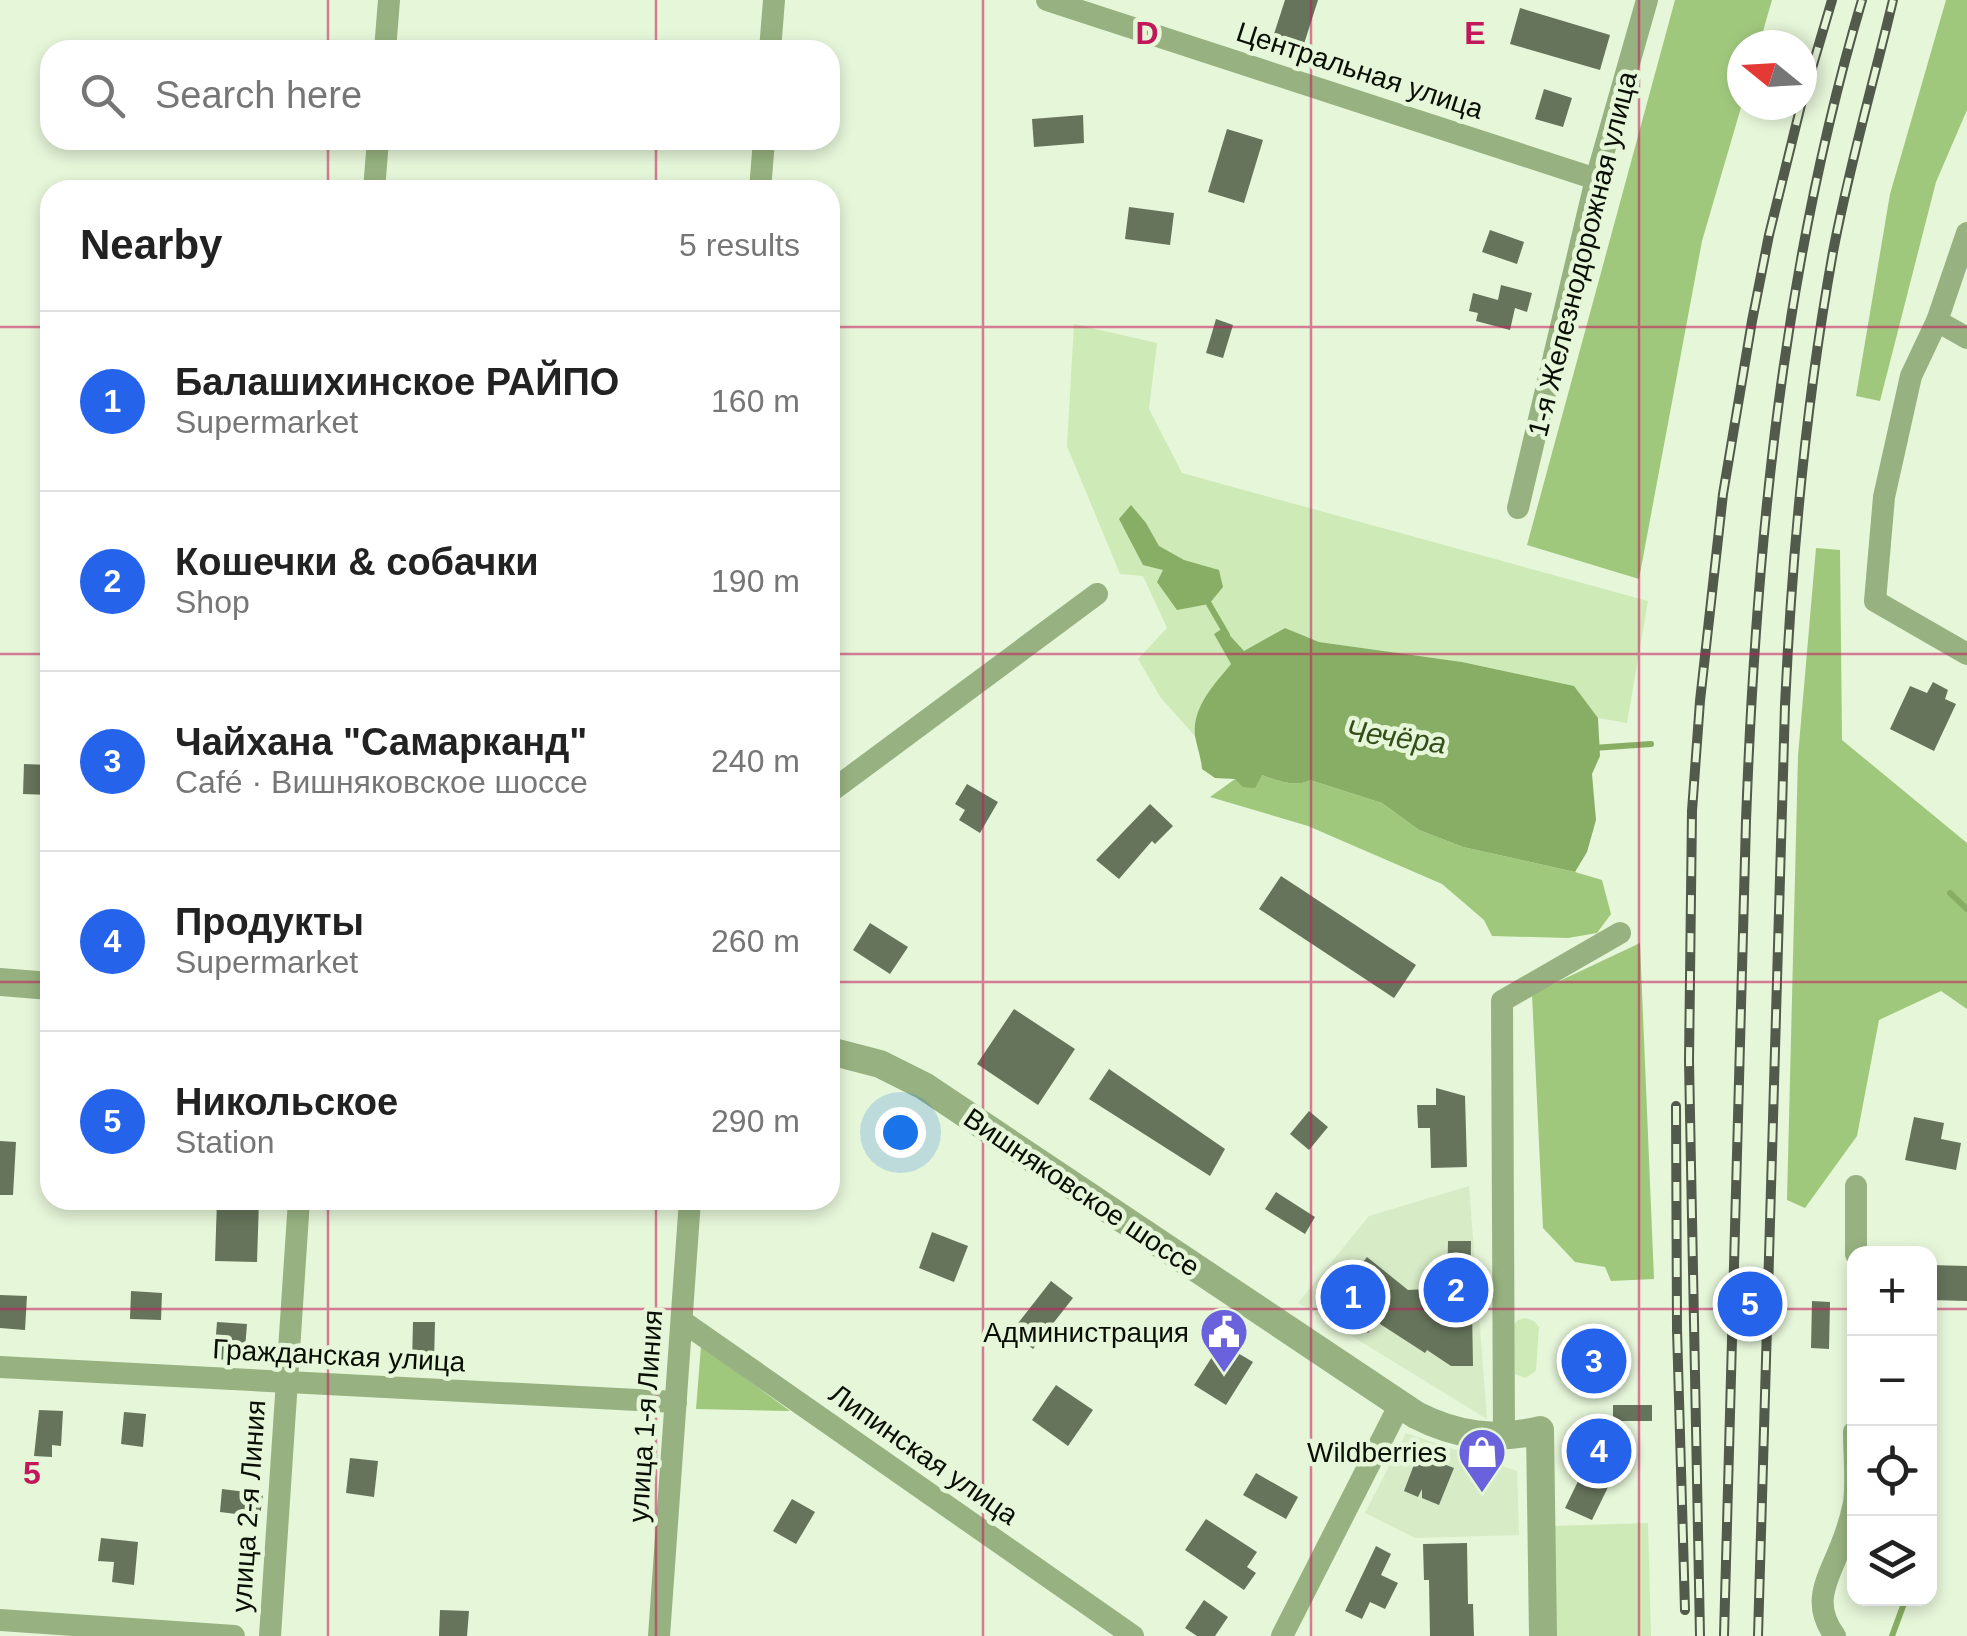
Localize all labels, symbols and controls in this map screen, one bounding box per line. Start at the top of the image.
text: D [1135,15,1159,51]
text: E [1464,15,1486,51]
street label: Центральная улица [1233,16,1488,125]
north arrow [1727,30,1817,120]
search box [40,40,840,150]
icon: search [75,68,130,123]
street label: 1-я Железнодорожная улица [1522,68,1643,440]
text: Search here [155,74,362,116]
text: Nearby [80,221,222,268]
text: 5 results [679,227,800,263]
text: Балашихинское РАЙПО [175,361,619,403]
text: 1 [104,383,121,419]
text: 160 m [711,383,800,419]
text: Supermarket [175,404,358,440]
text: Кошечки & собачки [175,541,539,583]
text: 2 [104,563,121,599]
text: 190 m [711,563,800,599]
text: Shop [175,584,250,620]
water label: Чечёра [1344,713,1448,760]
text: Чайхана "Самарканд" [175,721,587,763]
text: 3 [104,743,121,779]
text: 240 m [711,743,800,779]
text: Café · Вишняковское шоссе [175,764,588,800]
text: Продукты [175,901,364,943]
text: 4 [104,923,121,959]
text: 260 m [711,923,800,959]
text: Supermarket [175,944,358,980]
text: Никольское [175,1081,398,1123]
street label: Вишняковское шоссе [958,1102,1205,1283]
text: 5 [104,1103,121,1139]
text: 290 m [711,1103,800,1139]
your location [875,1107,926,1158]
text: Station [175,1124,275,1160]
map controls [1847,1246,1937,1606]
button: + [1847,1246,1937,1336]
pin: 2 [1424,1252,1488,1328]
pin: 1 [1320,1260,1386,1334]
pin: 5 [1718,1266,1782,1342]
public building icon: Администрация [1198,1306,1250,1374]
street label: улица 1-я Линия [623,1309,668,1523]
place label: Администрация [983,1317,1189,1348]
pin: 3 [1562,1324,1626,1398]
street label: Гражданская улица [212,1333,467,1378]
button: − [1847,1336,1937,1426]
street label: Липинская улица [824,1378,1024,1531]
street label: улица 2-я Линия [226,1399,271,1613]
pin: 4 [1566,1414,1632,1488]
shop icon: Wildberries [1456,1426,1508,1494]
button: locate [1847,1426,1937,1516]
place label: Wildberries [1307,1437,1447,1468]
text: 5 [23,1455,41,1491]
button: layers [1847,1516,1937,1606]

